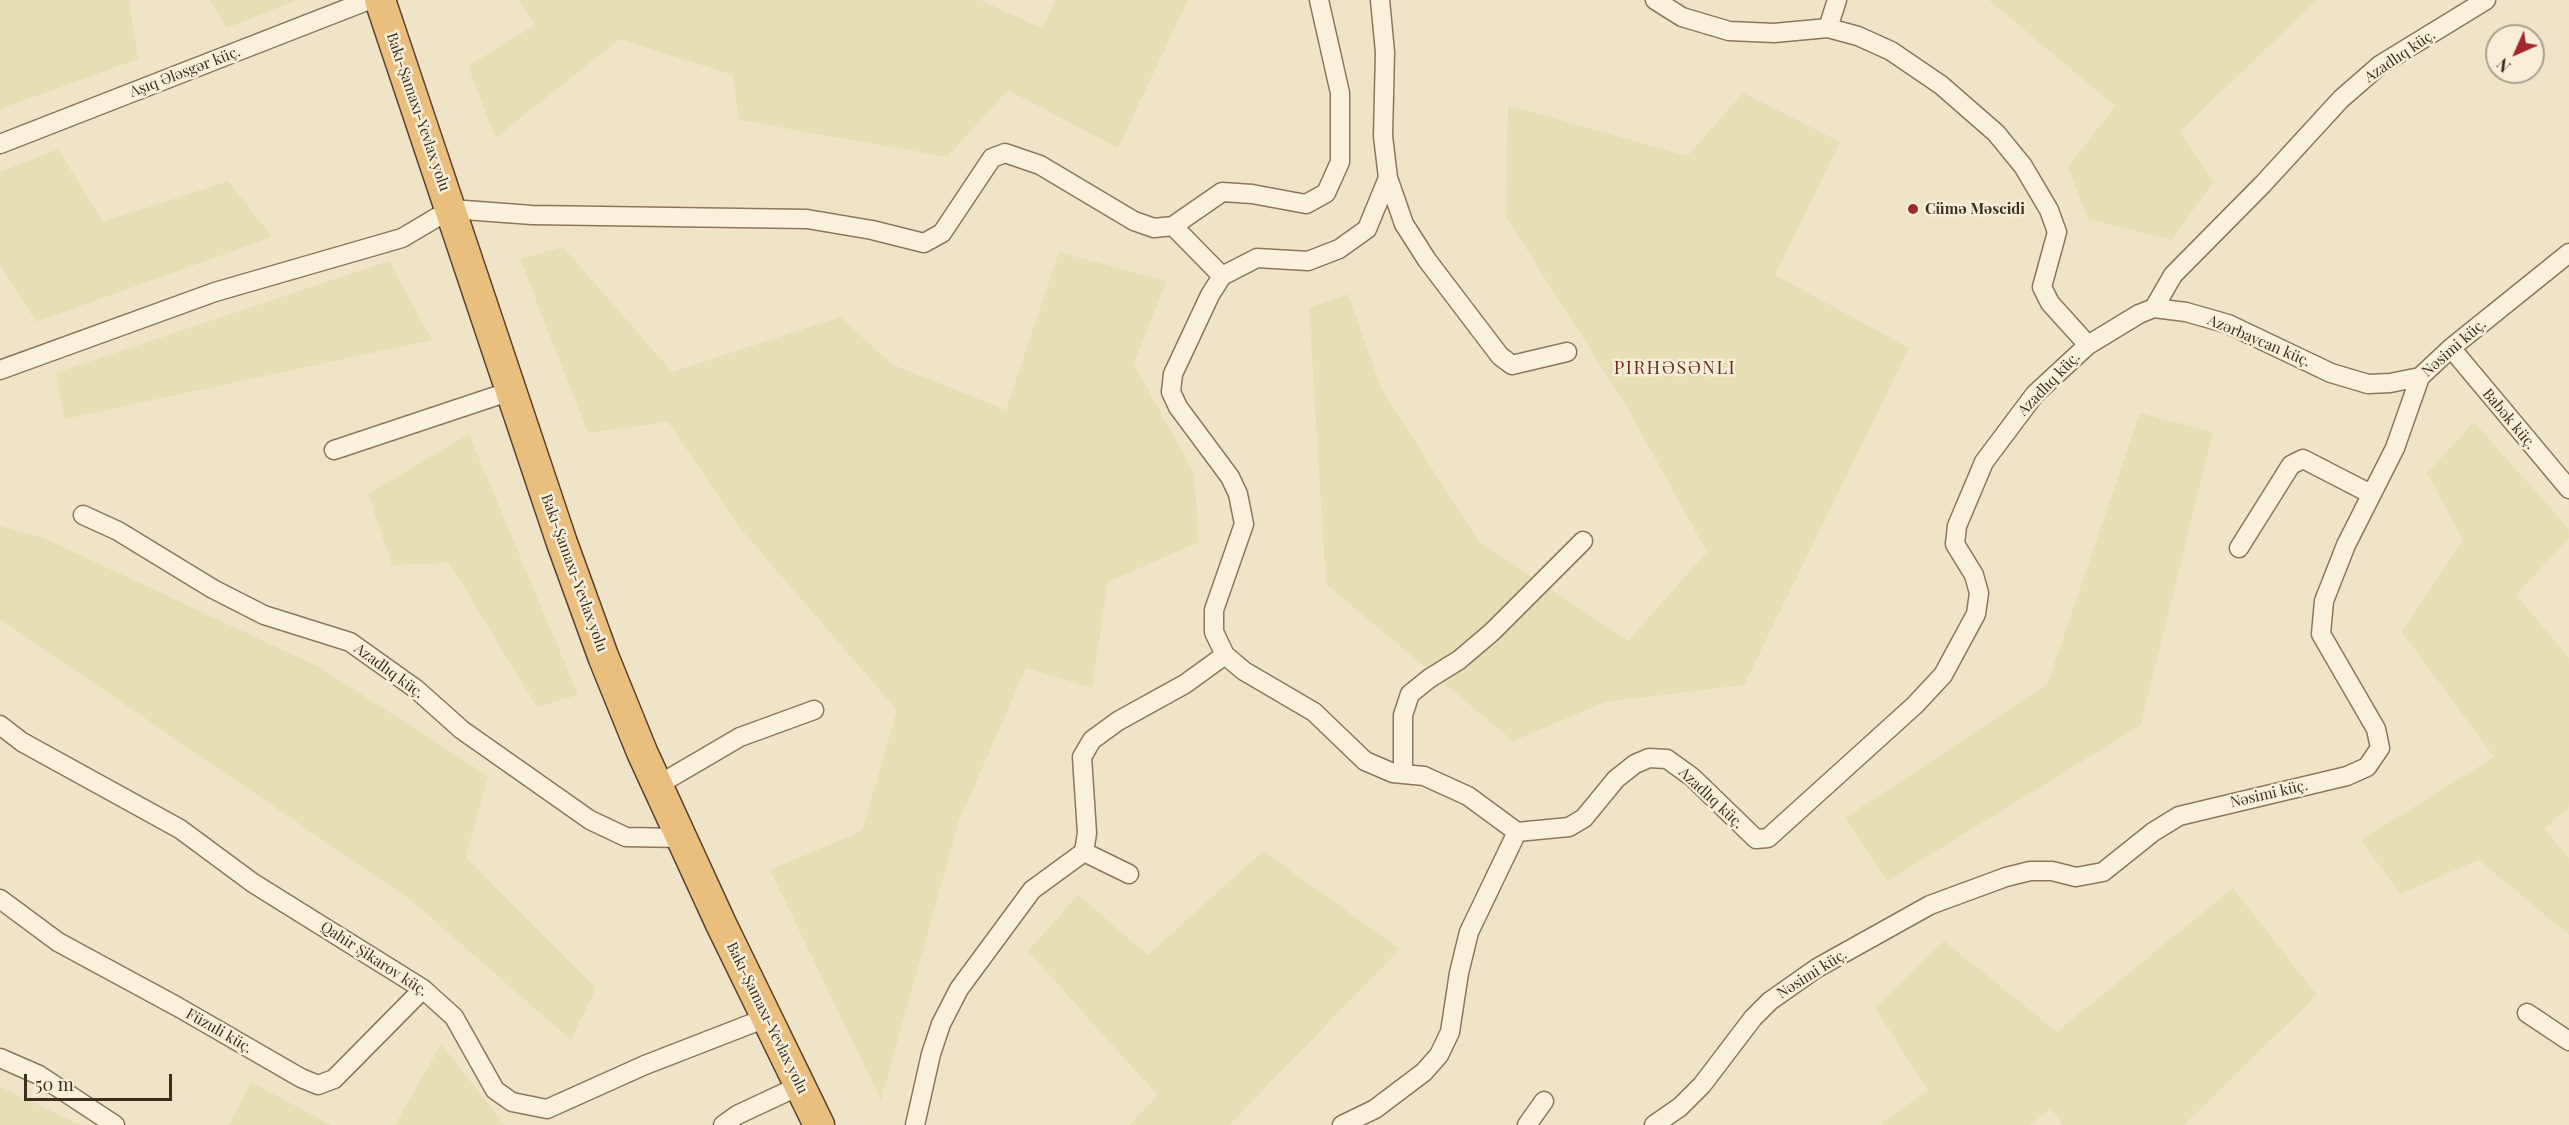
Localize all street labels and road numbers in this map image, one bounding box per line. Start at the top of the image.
street label: Azadlıq küç. [2361,26,2439,86]
street label: Bakı-Şamaxı-Yevlax yolu [382,30,454,194]
street label: Aşıq Ələsgər küç. [127,43,243,101]
street label: Azərbaycan küç. [2205,311,2313,371]
street label: Nəsimi küç. [2418,315,2490,381]
street label: Azadlıq küç. [2014,348,2084,420]
street label: Babək küç. [2479,385,2539,453]
street label: Bakı-Şamaxı-Yevlax yolu [537,492,611,654]
street label: Azadlıq küç. [351,640,427,702]
street label: Azadlıq küç. [1675,764,1747,832]
street label: Nəsimi küç. [2228,776,2310,812]
street label: Qahir Şikarov küç. [317,918,431,1000]
street label: Bakı-Şamaxı-Yevlax yolu [722,939,812,1097]
street label: Nəsimi küç. [1774,945,1850,1003]
street label: Füzuli küç. [183,1005,255,1057]

